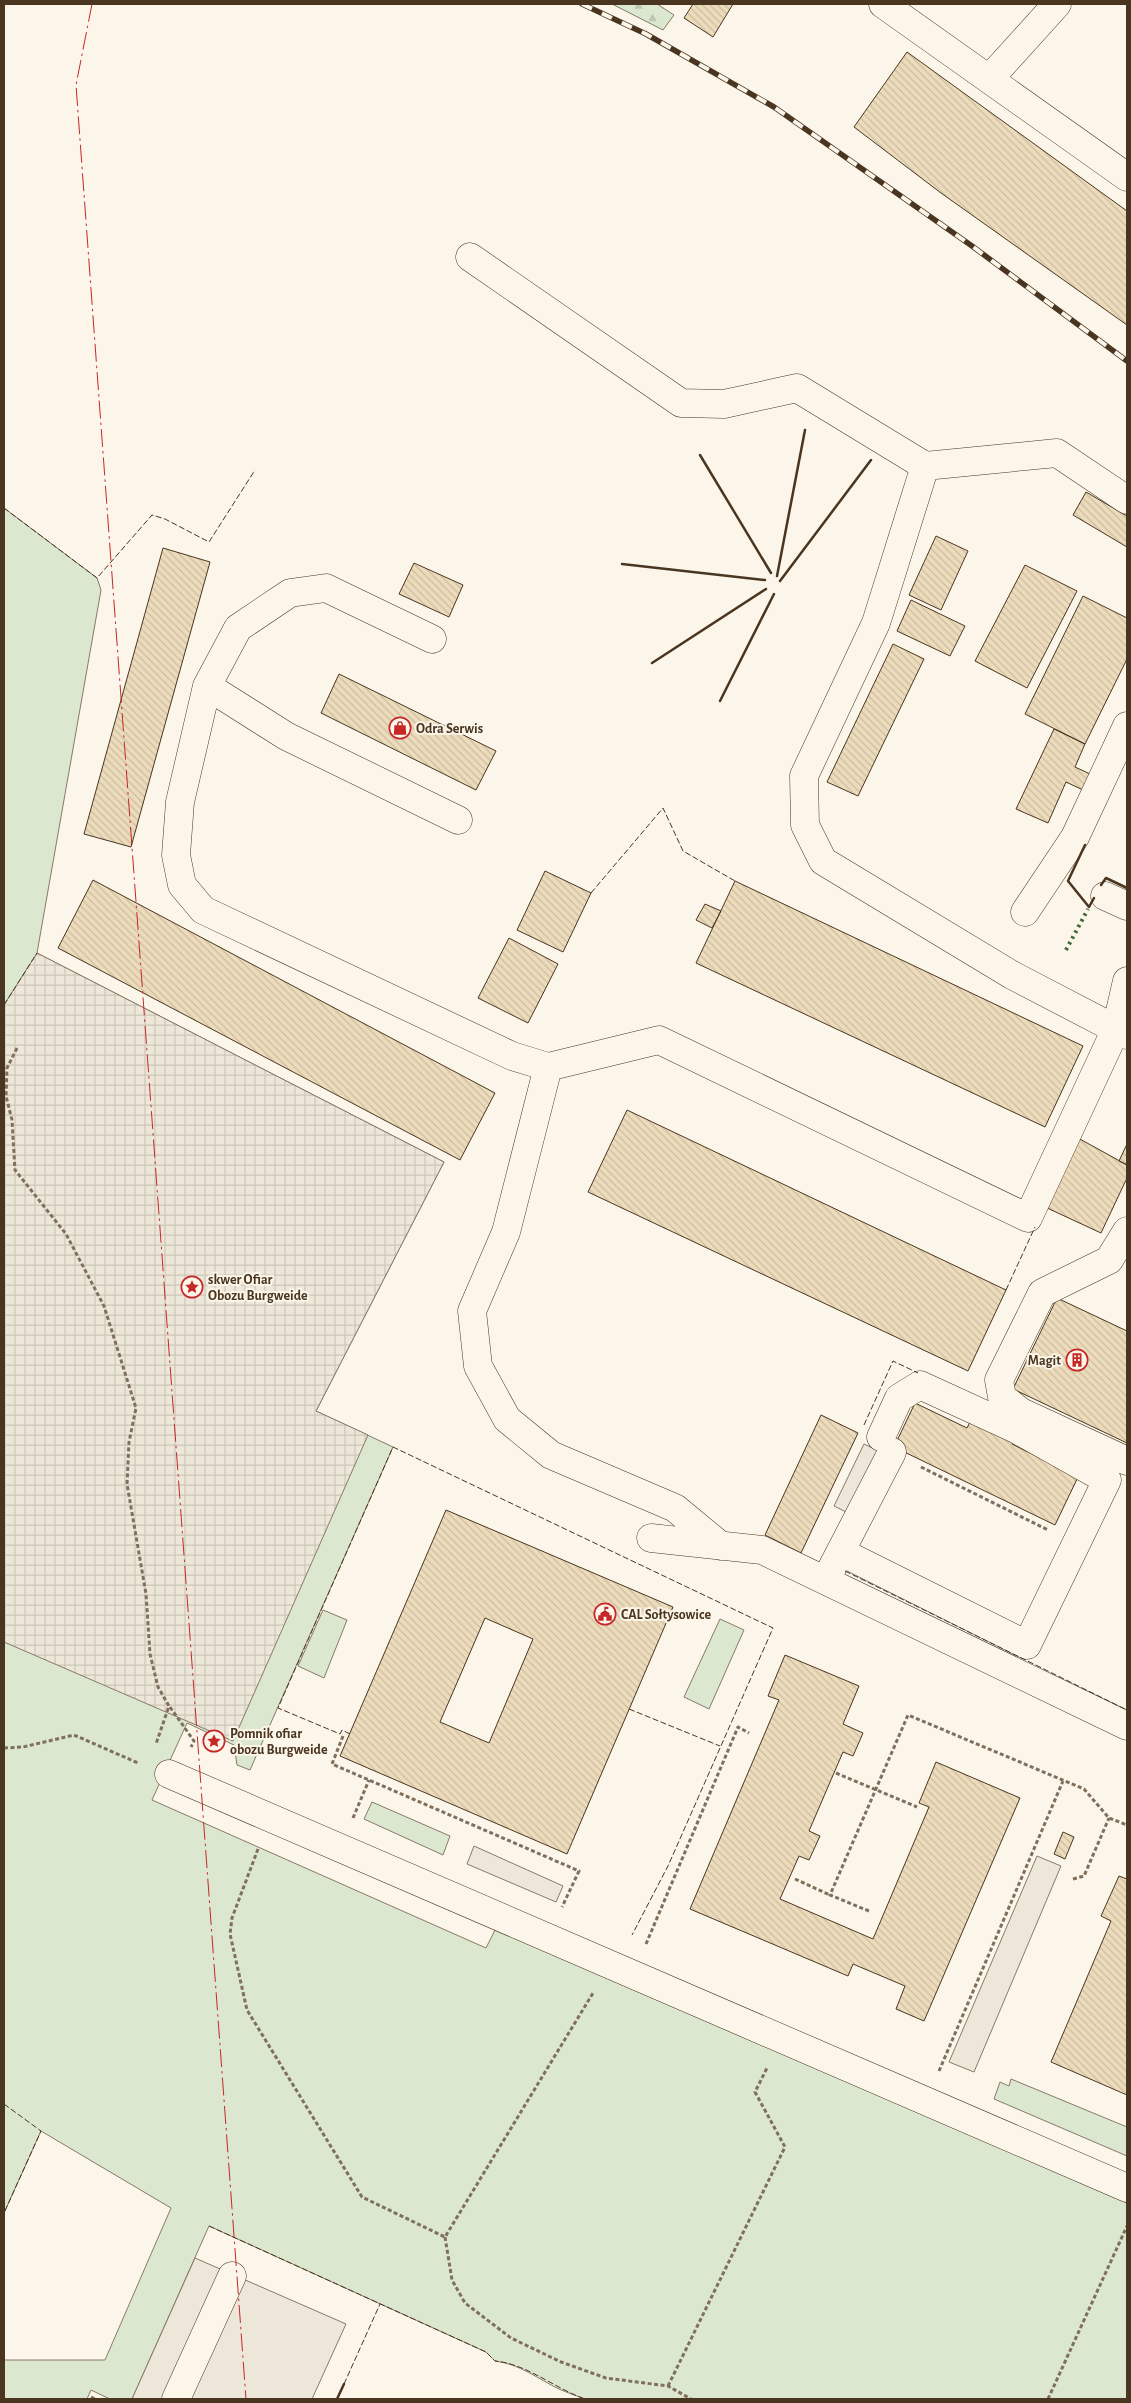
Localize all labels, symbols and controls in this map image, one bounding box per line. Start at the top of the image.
shop icon: Odra Serwis [388,716,412,740]
place label: Odra Serwis [416,722,483,736]
place label: skwer Ofiar Obozu Burgweide [208,1273,308,1303]
place icon: skwer Ofiar Obozu Burgweide [180,1275,204,1299]
building icon: Magit [1065,1348,1089,1372]
place label: Magit [1028,1354,1061,1368]
public building icon: CAL Sołtysowice [593,1602,617,1626]
place label: CAL Sołtysowice [621,1608,711,1622]
place label: Pomnik ofiar obozu Burgweide [230,1727,328,1757]
place icon: Pomnik ofiar obozu Burgweide [202,1729,226,1753]

